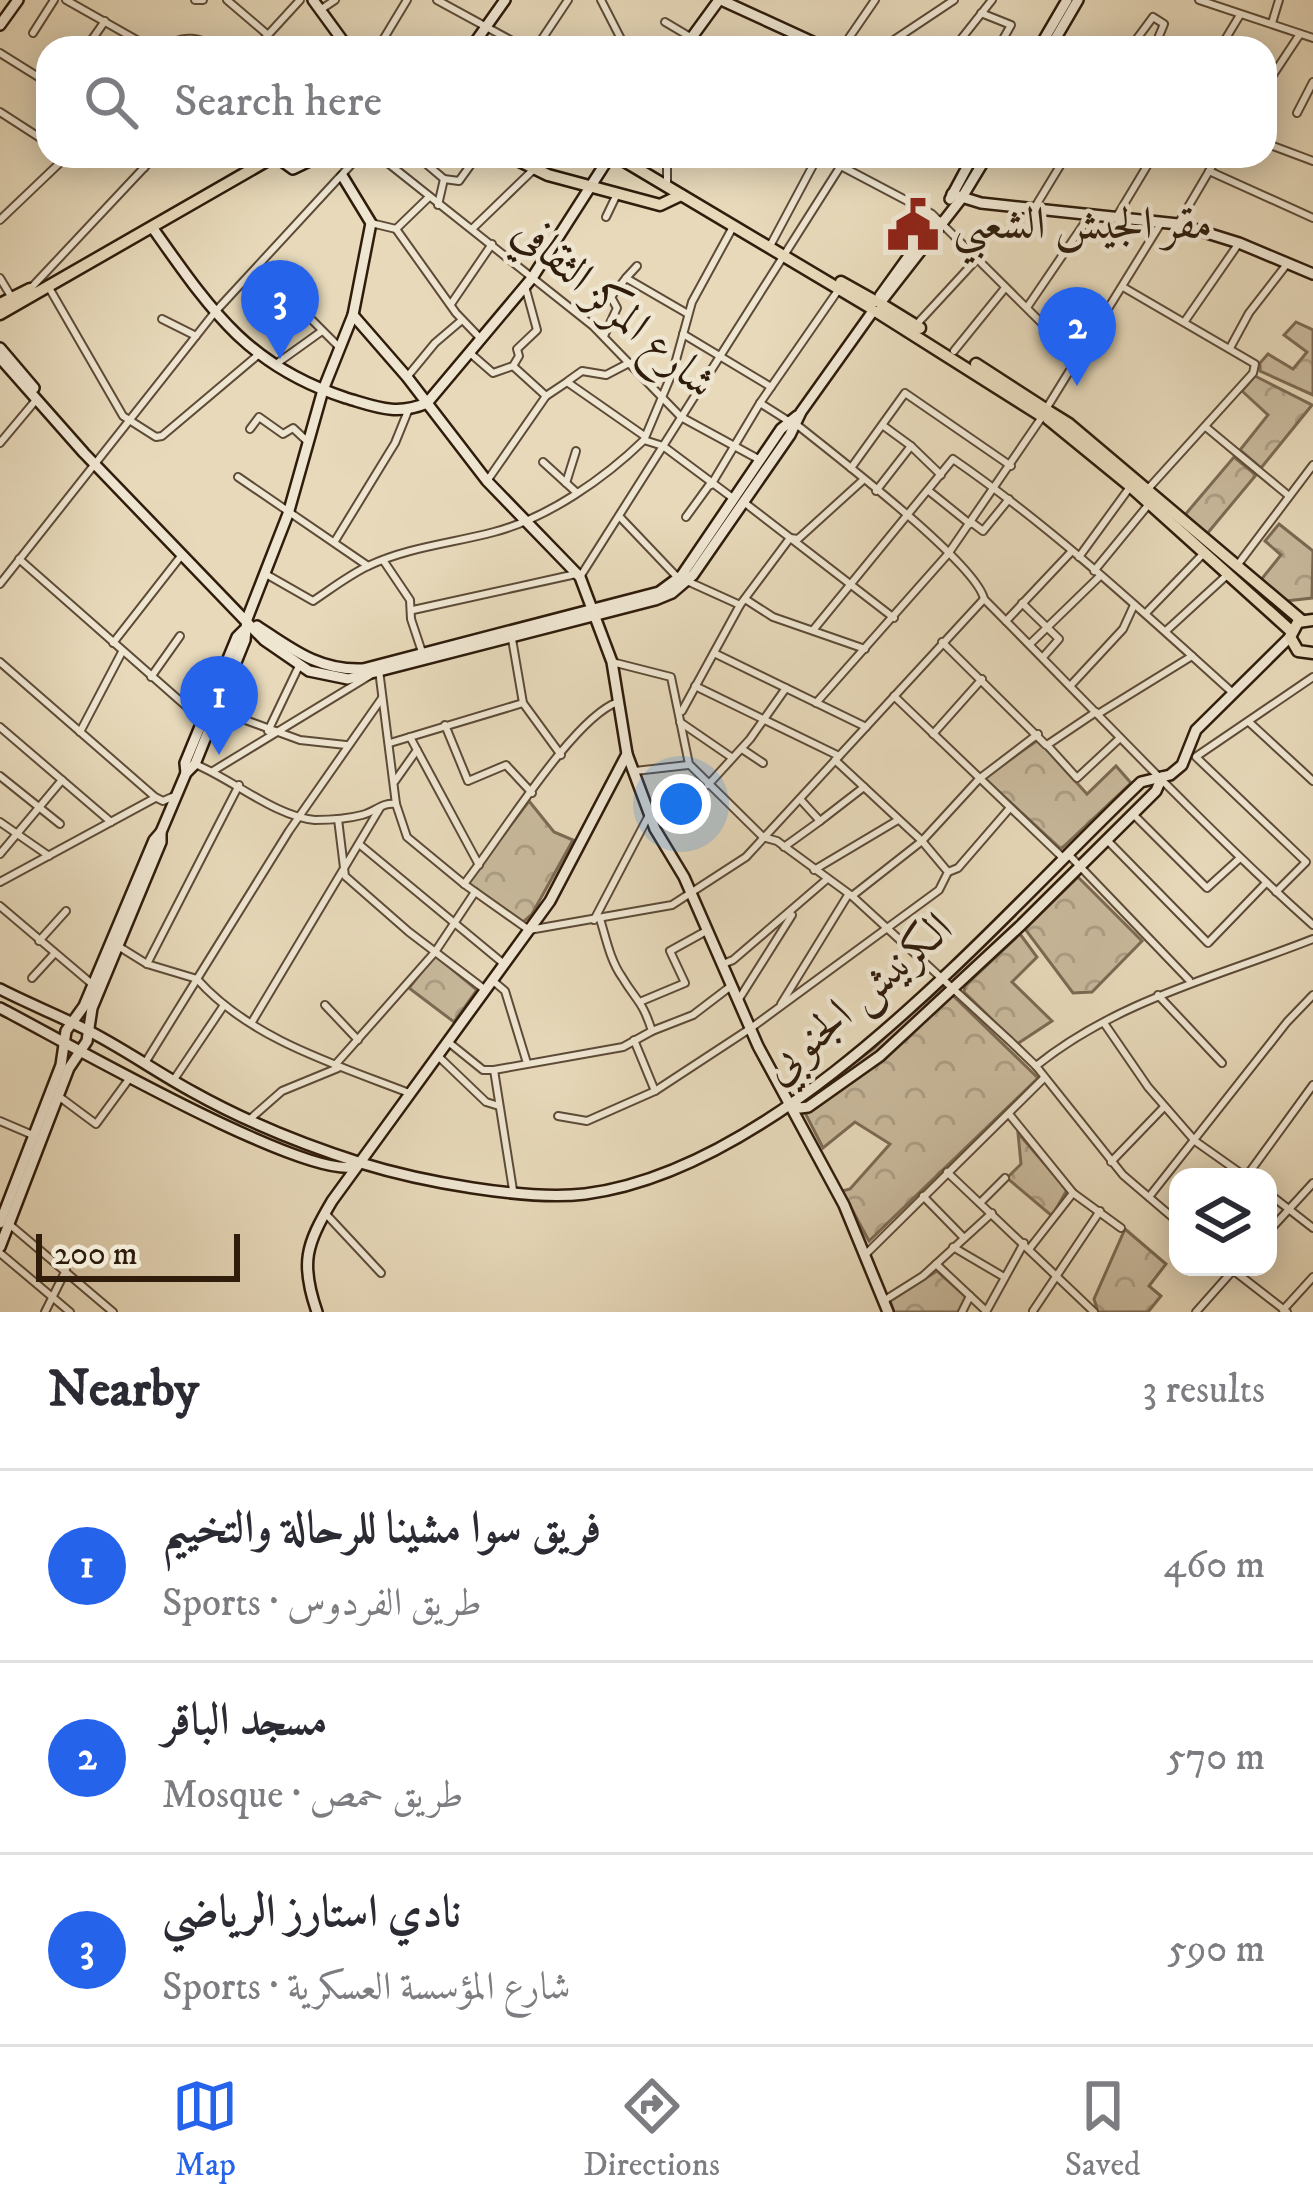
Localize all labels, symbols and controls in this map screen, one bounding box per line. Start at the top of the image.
search box [36,36,1277,168]
icon: search [78,69,144,135]
text: Search here [174,74,382,130]
public building icon: مقر الجيش الشعبي [884,196,942,254]
place label: مقر الجيش الشعبي [953,197,1212,265]
street label: شارع المركز الثقافي [496,204,727,417]
pin: 3 [241,260,319,359]
pin: 2 [1038,287,1116,386]
pin: 1 [180,656,258,755]
your location [651,774,711,834]
street label: الكرنيش الجنوبي [751,901,969,1101]
map controls [1169,1168,1277,1276]
button: layers [1169,1168,1277,1276]
scale bar [36,1228,240,1281]
text: 200 m [54,1234,138,1275]
text: Nearby [48,1358,199,1422]
text: 3 results [1142,1366,1265,1415]
text: فريق سوا مشينا للرحالة والتخييم [162,1501,601,1557]
text: 1 [80,1541,94,1590]
text: 460 m [1164,1541,1265,1590]
text: Sports · طريق الفردوس [162,1579,482,1628]
text: مسجد الباقر [162,1693,328,1749]
text: 2 [77,1733,97,1782]
text: 570 m [1166,1733,1265,1782]
text: Mosque · طريق حمص [162,1771,464,1820]
text: نادي استارز الرياضي [162,1885,461,1941]
text: 3 [80,1925,94,1974]
text: 590 m [1168,1925,1265,1974]
text: Sports · شارع المؤسسة العسكرية [162,1963,571,2012]
tab: Map [172,2073,238,2186]
tab: Directions [583,2073,720,2186]
tab: Saved [1065,2073,1141,2186]

